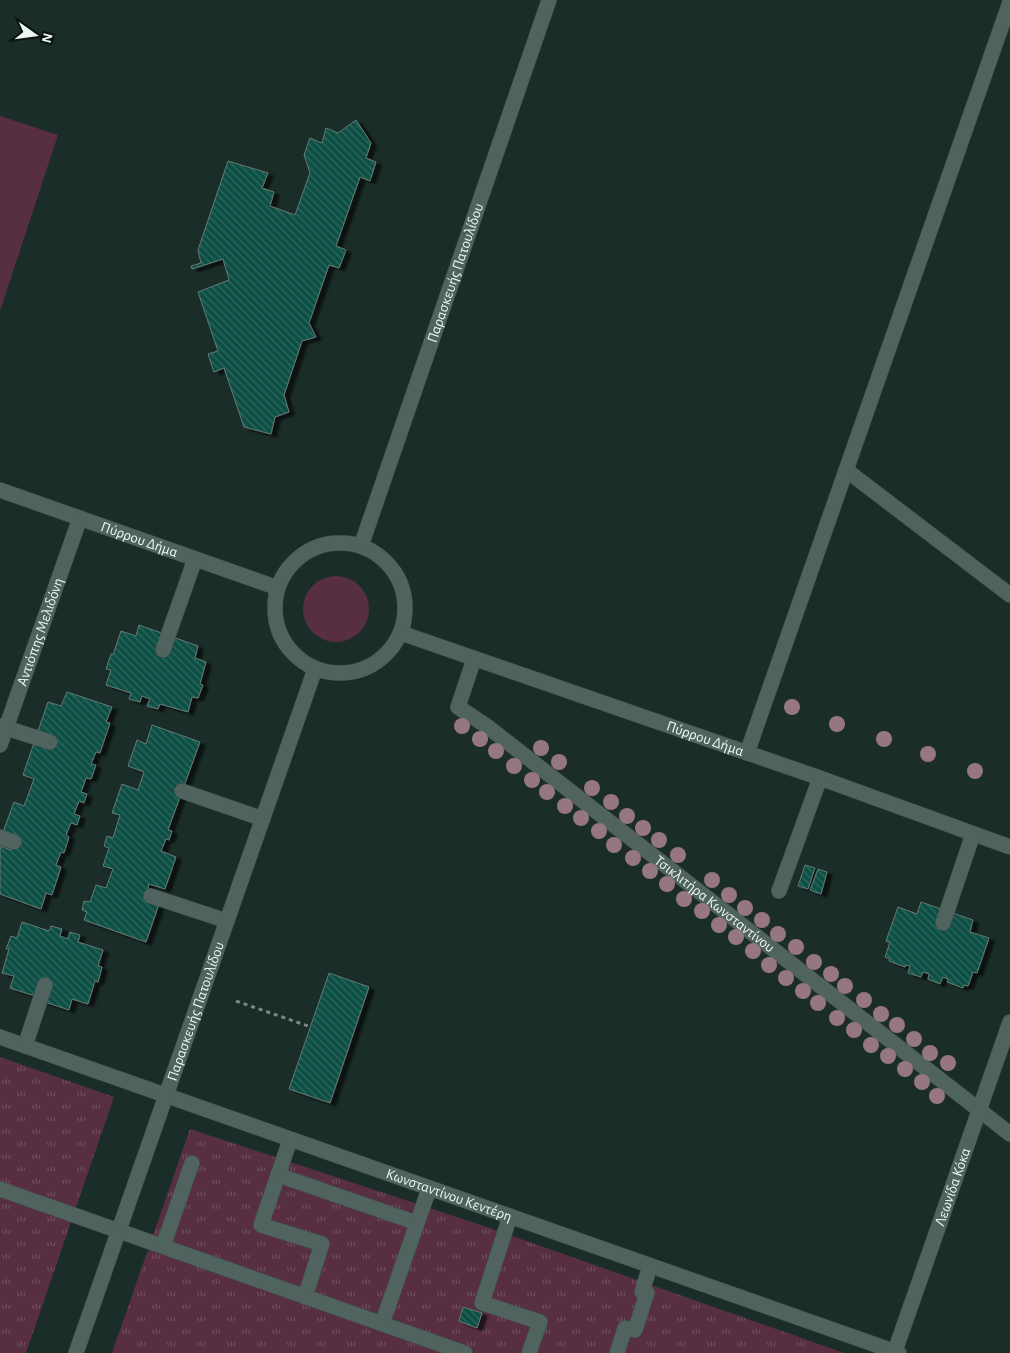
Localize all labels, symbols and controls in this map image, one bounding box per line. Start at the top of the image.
north arrow [10,10,60,60]
text: N [39,31,55,44]
street label: Παρασκευής Πατουλίδου [425,201,486,345]
street label: Πύρρου Δήμα [99,519,180,560]
street label: Αντιόπης Μελιδόνη [14,576,66,688]
street label: Πύρρου Δήμα [664,718,746,759]
street label: Τσικλιτήρα Κωνσταντίνου [651,853,777,955]
street label: Παρασκευής Πατουλίδου [165,940,227,1083]
street label: Λεωνίδα Κόκα [932,1146,974,1228]
street label: Κωνσταντίνου Κεντέρη [384,1166,514,1224]

